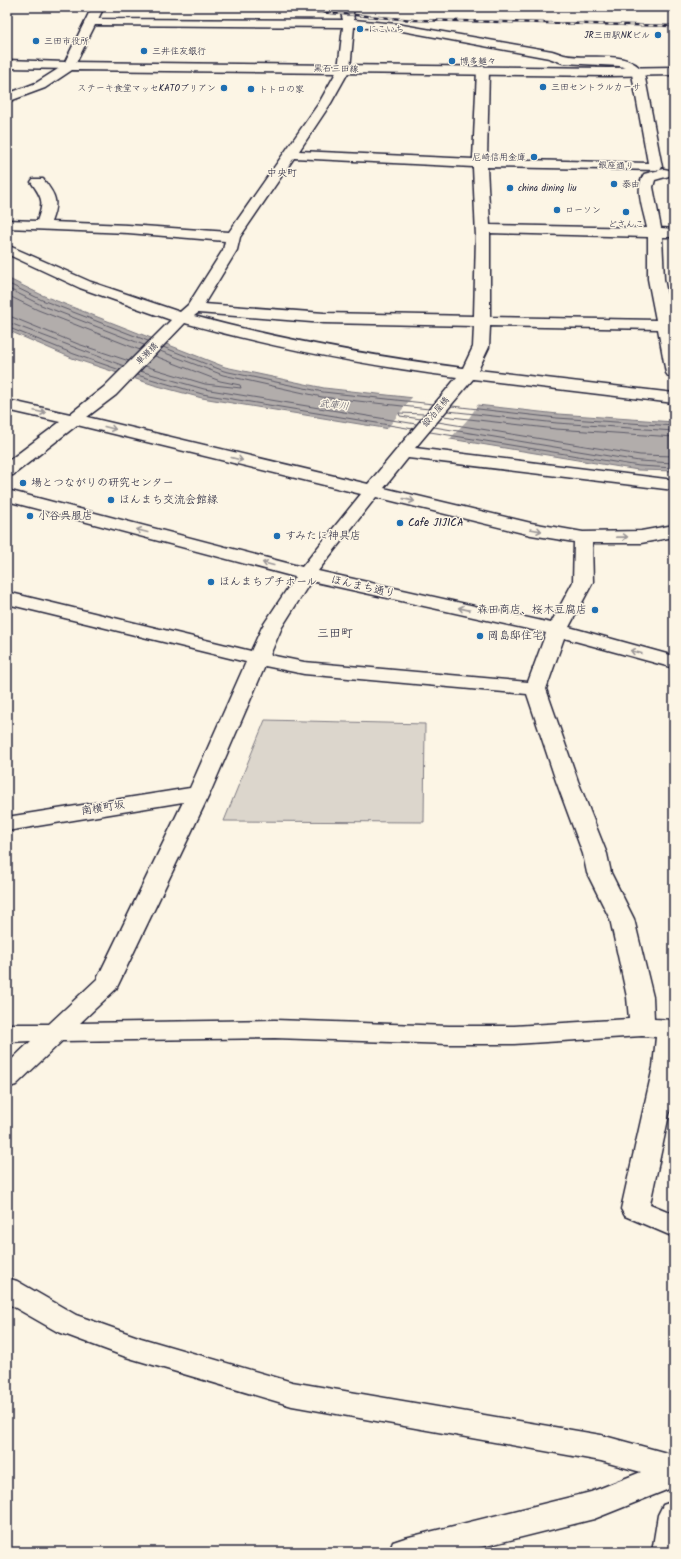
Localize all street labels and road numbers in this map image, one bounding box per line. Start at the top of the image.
street label: 黒石三田線 [313,61,359,77]
street label: 銀座通り [598,158,634,174]
street label: 車瀬橋 [132,339,162,369]
street label: 鍛冶屋橋 [419,393,453,431]
street label: ほんまち通り [329,571,397,603]
street label: 南横町坂 [80,796,126,820]

